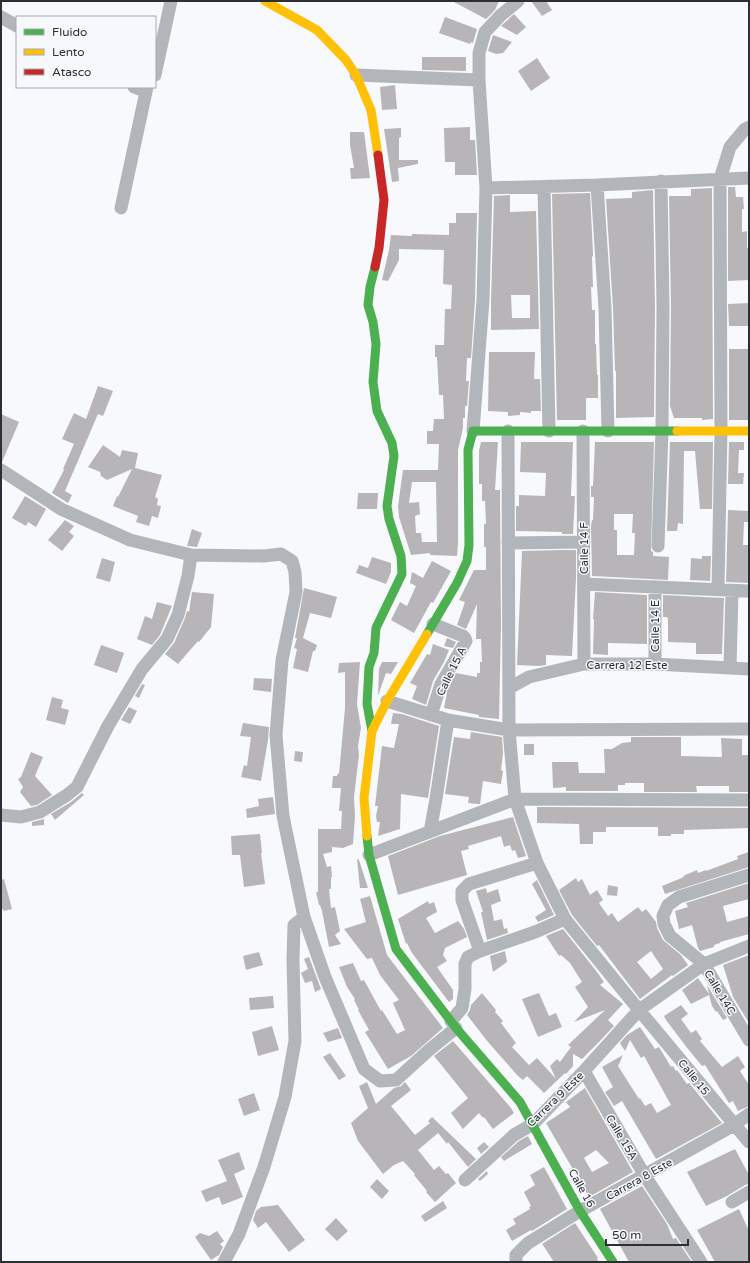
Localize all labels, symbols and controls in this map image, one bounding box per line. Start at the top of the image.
legend [16,16,156,88]
text: Fluido [52,25,87,39]
text: Lento [52,45,85,59]
text: Atasco [52,65,91,79]
street label: Calle 14 F [578,522,591,574]
street label: Calle 14 E [649,600,662,652]
street label: Calle 15 A [434,644,469,698]
street label: Carrera 12 Este [587,659,667,672]
street label: Calle 14C [701,968,738,1017]
street label: Calle 15 [675,1057,712,1098]
street label: Carrera 9 Este [524,1069,586,1130]
street label: Calle 15A [603,1112,640,1162]
street label: Carrera 8 Este [604,1156,675,1203]
street label: Calle 16 [566,1167,598,1210]
scale bar [606,1221,688,1247]
text: 50 m [612,1228,641,1242]

